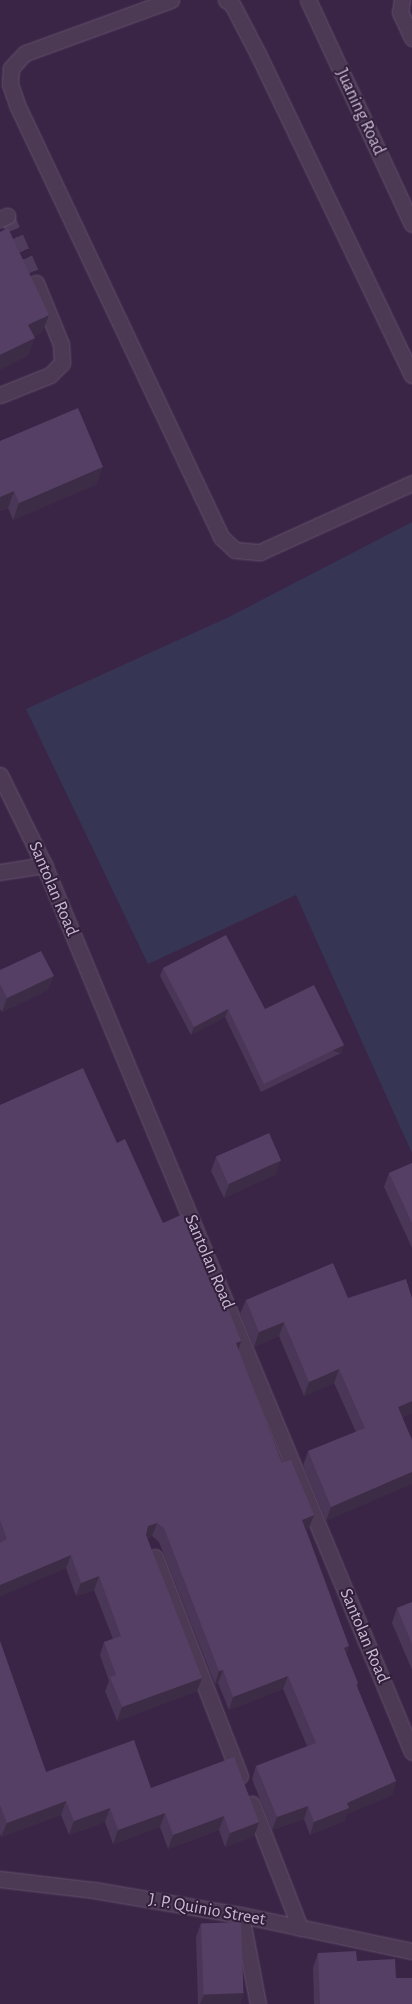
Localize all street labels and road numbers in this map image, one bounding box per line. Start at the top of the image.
street label: Juaning Road [331,65,389,159]
street label: Santolan Road [23,839,83,939]
street label: Santolan Road [179,1212,239,1312]
street label: Santolan Road [334,1586,394,1686]
street label: J. P. Quinio Street [147,1889,267,1931]

